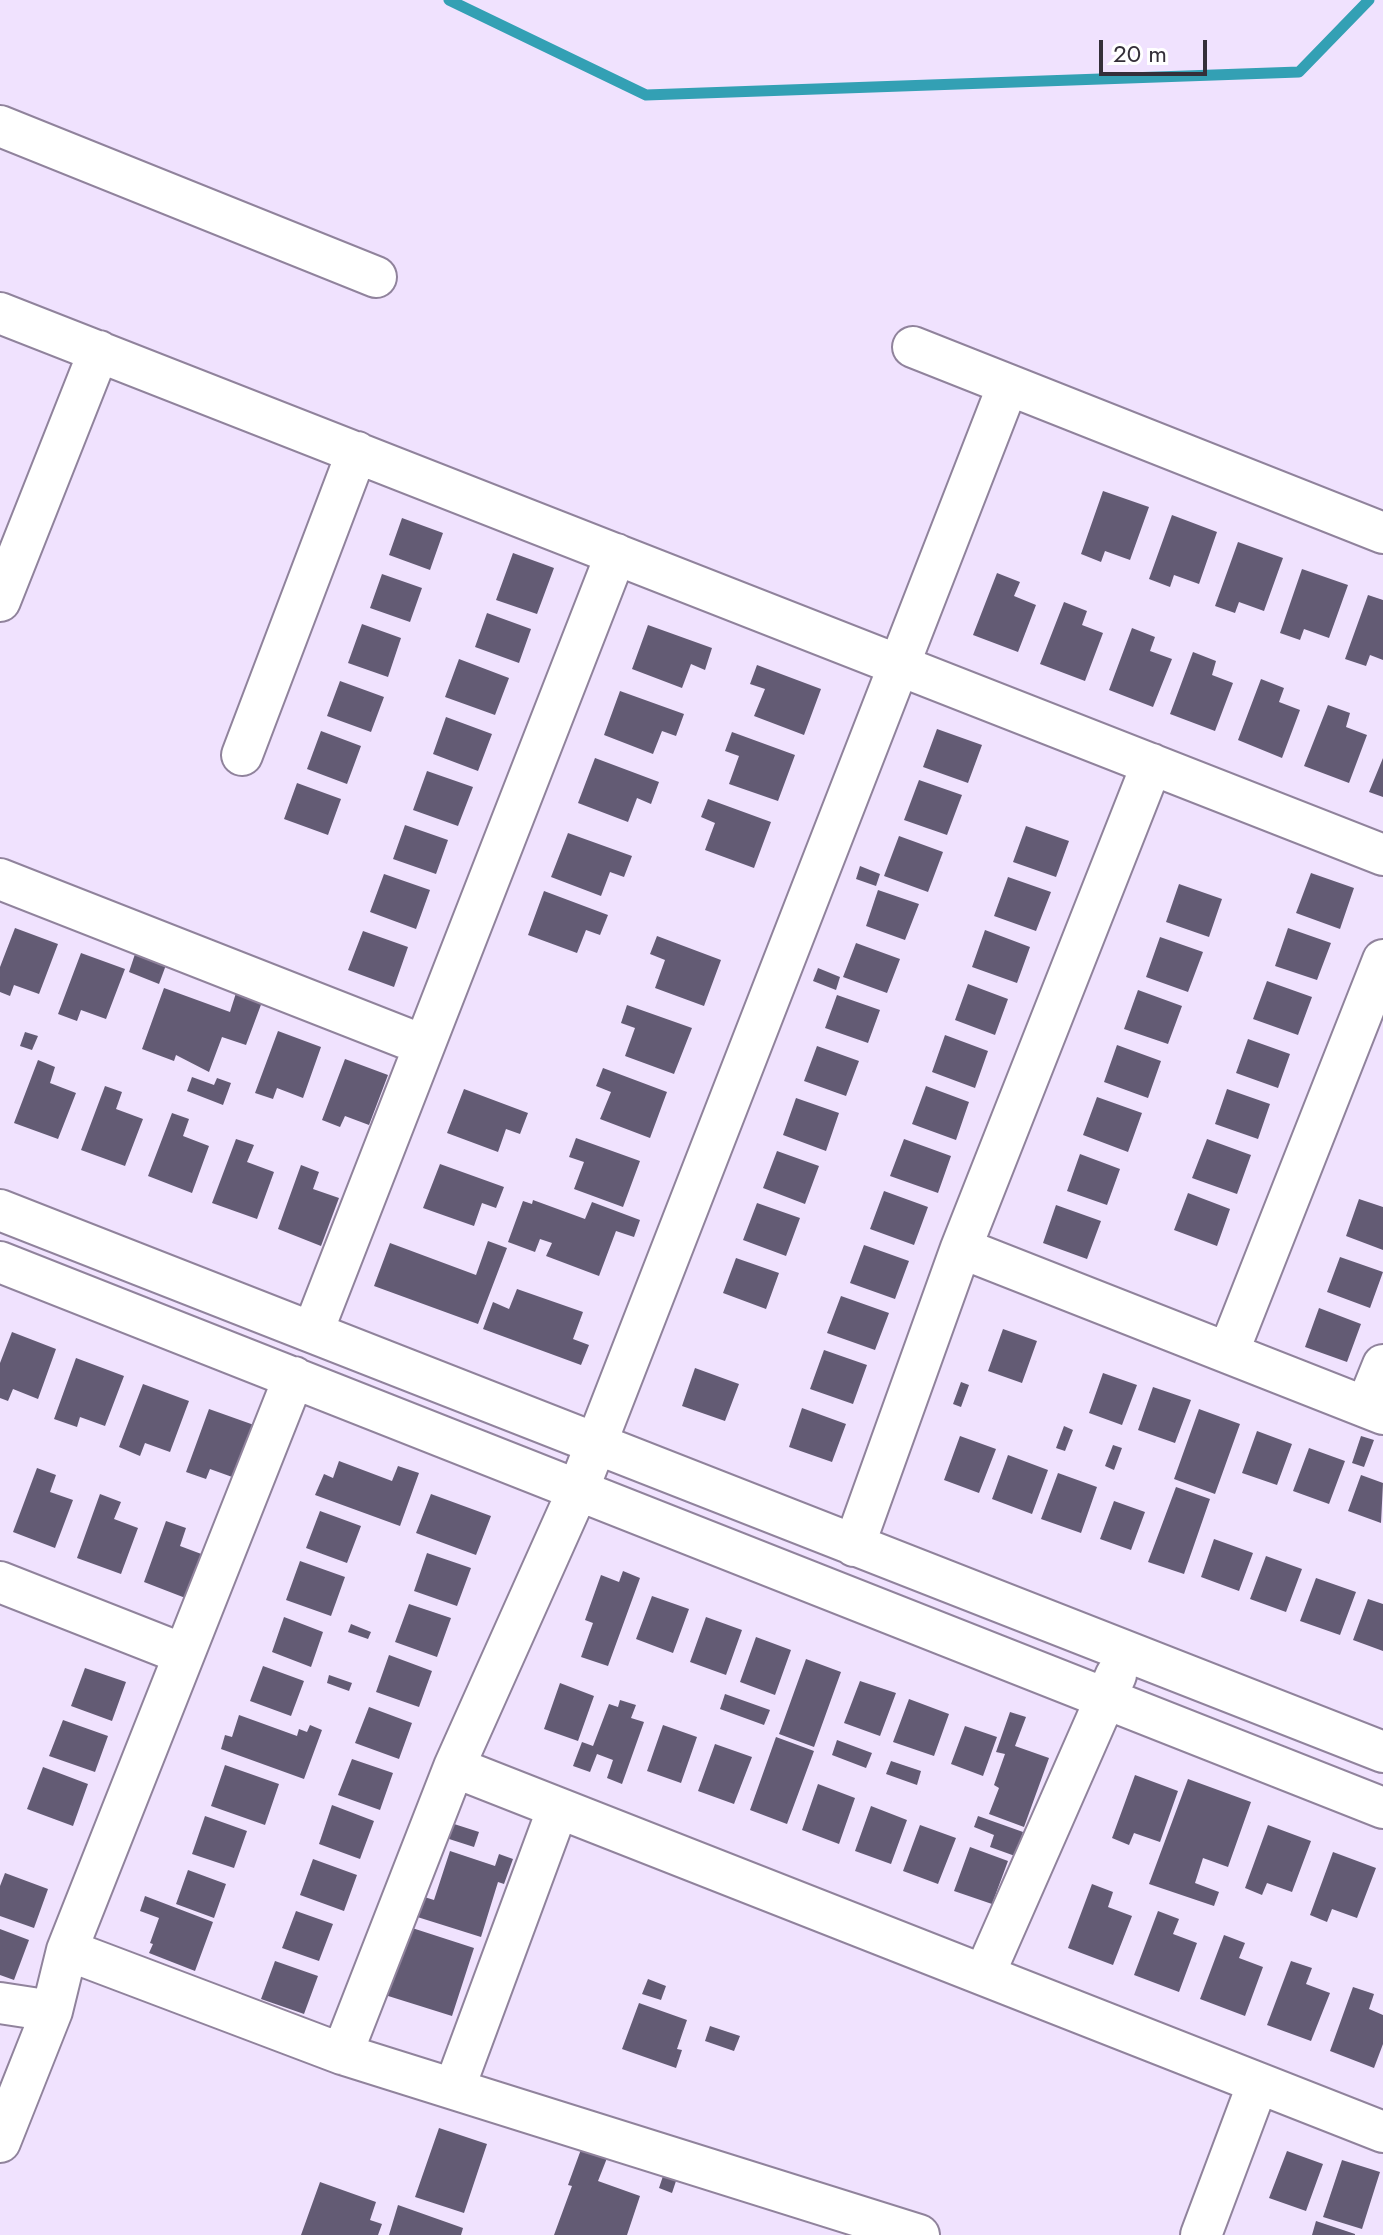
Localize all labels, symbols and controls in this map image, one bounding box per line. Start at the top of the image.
scale bar [1103,24,1211,74]
text: 20 m [1113,36,1167,71]

